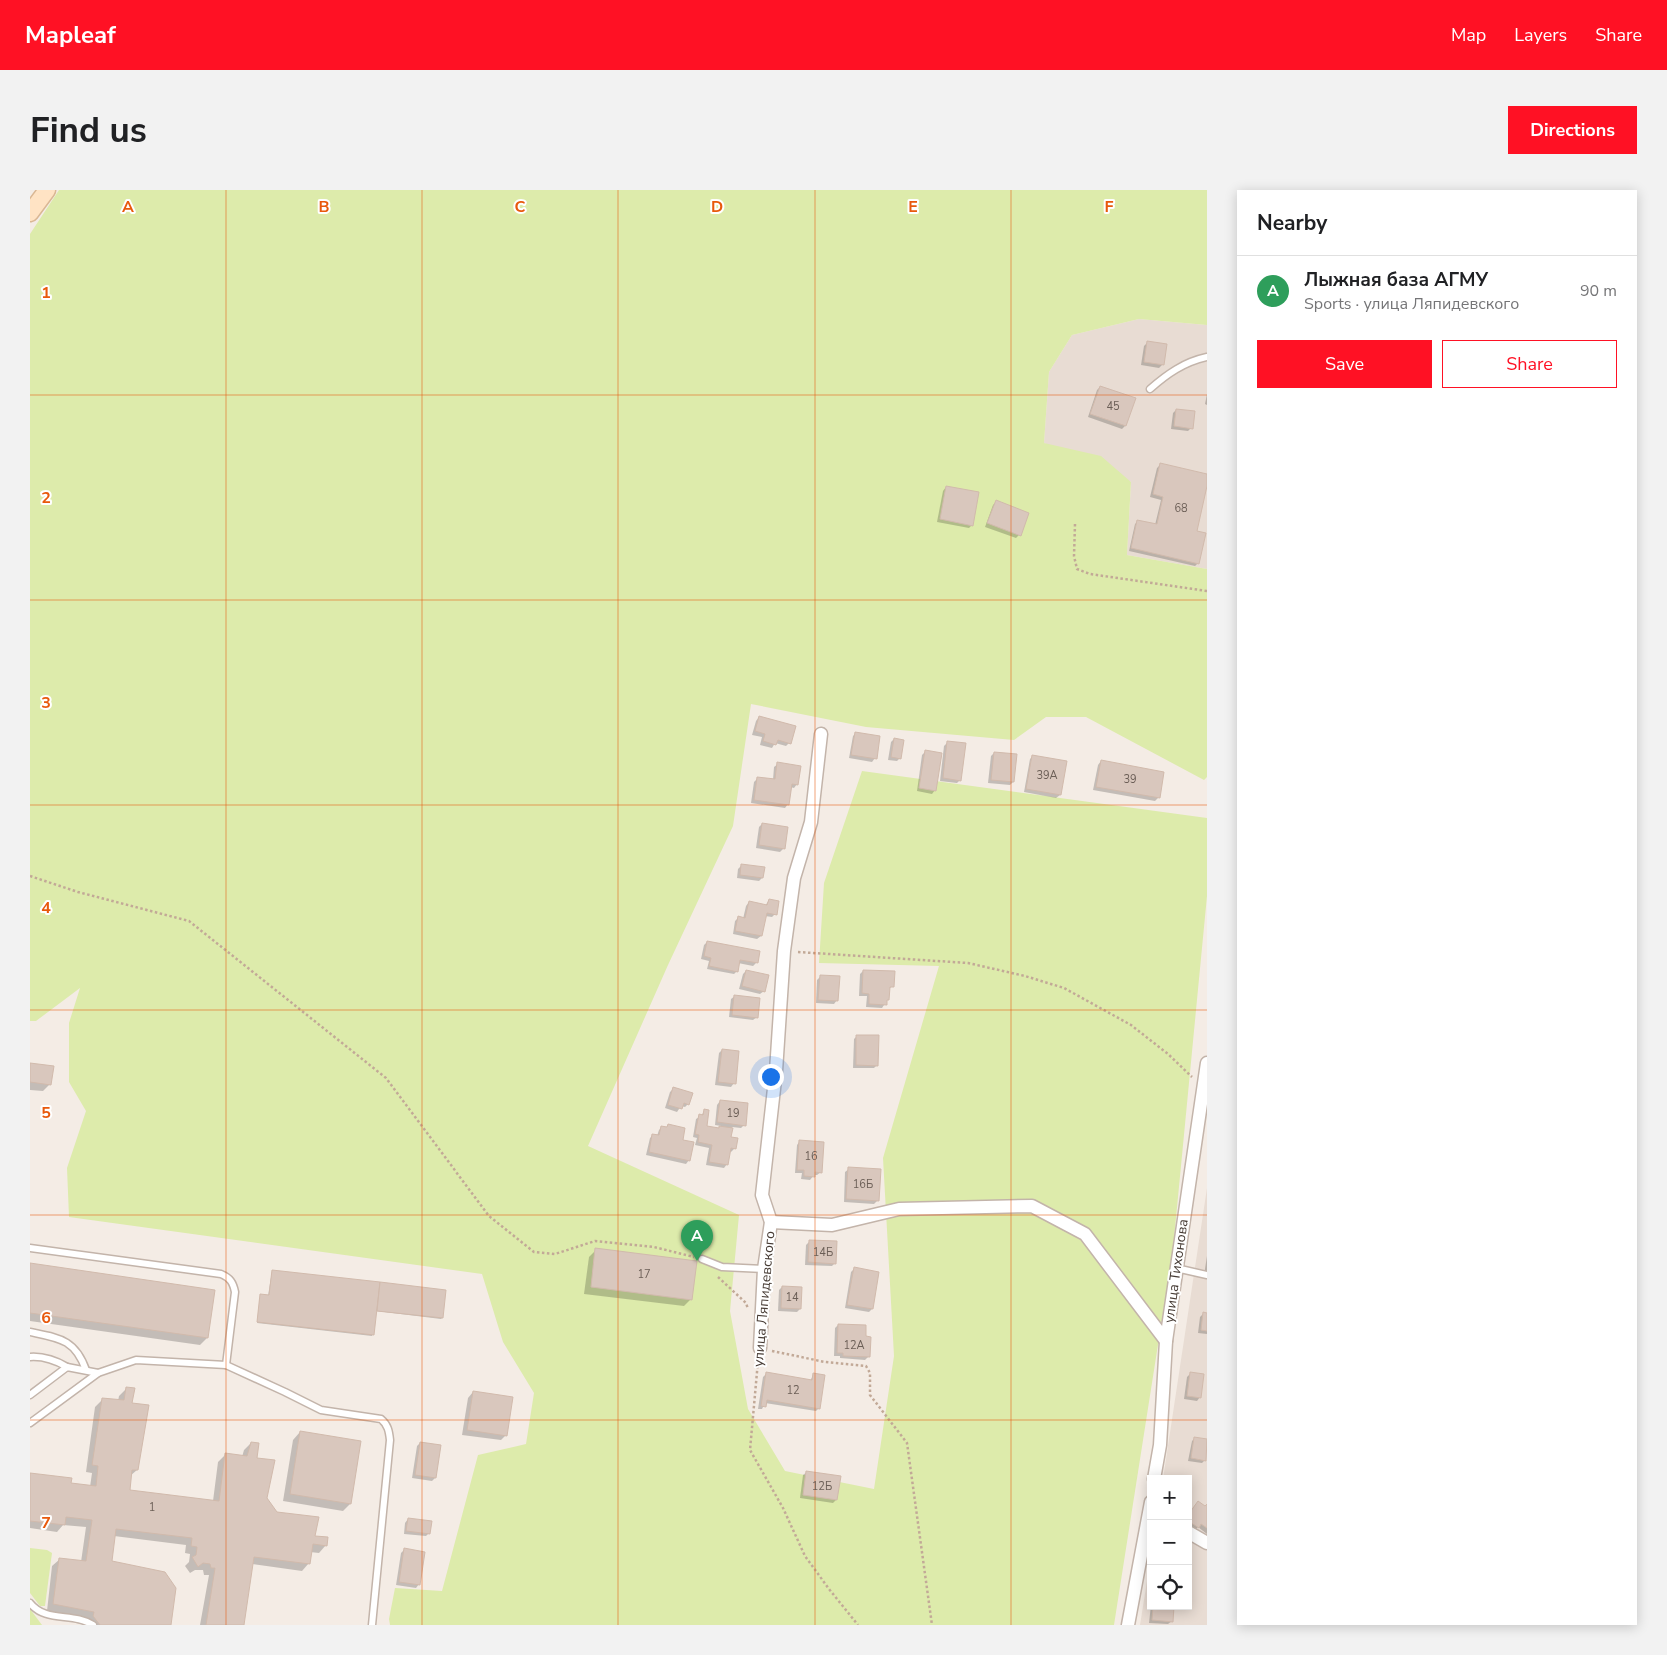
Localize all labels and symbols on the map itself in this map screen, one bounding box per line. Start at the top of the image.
text: A [122,196,134,218]
text: B [318,196,330,218]
text: C [515,196,526,218]
text: D [711,196,723,218]
text: E [908,196,918,218]
text: F [1105,196,1114,218]
text: 1 [41,282,51,304]
house number: 45 [1106,399,1120,414]
text: 2 [41,487,51,509]
house number: 68 [1174,501,1188,516]
text: 3 [41,692,51,714]
house number: 39А [1036,768,1058,783]
house number: 39 [1123,772,1137,787]
text: 4 [41,897,51,919]
your location [758,1064,784,1090]
text: 5 [41,1102,51,1124]
house number: 19 [726,1106,740,1121]
house number: 16 [804,1149,818,1164]
house number: 16Б [853,1177,873,1192]
street label: улица Тихонова [1159,1218,1193,1324]
pin: A [681,1220,713,1261]
street label: улица Ляпидевского [749,1230,779,1368]
house number: 14Б [813,1245,833,1260]
house number: 17 [637,1267,651,1282]
house number: 14 [785,1290,799,1305]
text: 6 [41,1307,51,1329]
house number: 12А [843,1338,865,1353]
house number: 12 [786,1383,800,1398]
house number: 12Б [812,1479,832,1494]
house number: 1 [149,1500,155,1515]
text: 7 [41,1512,51,1534]

